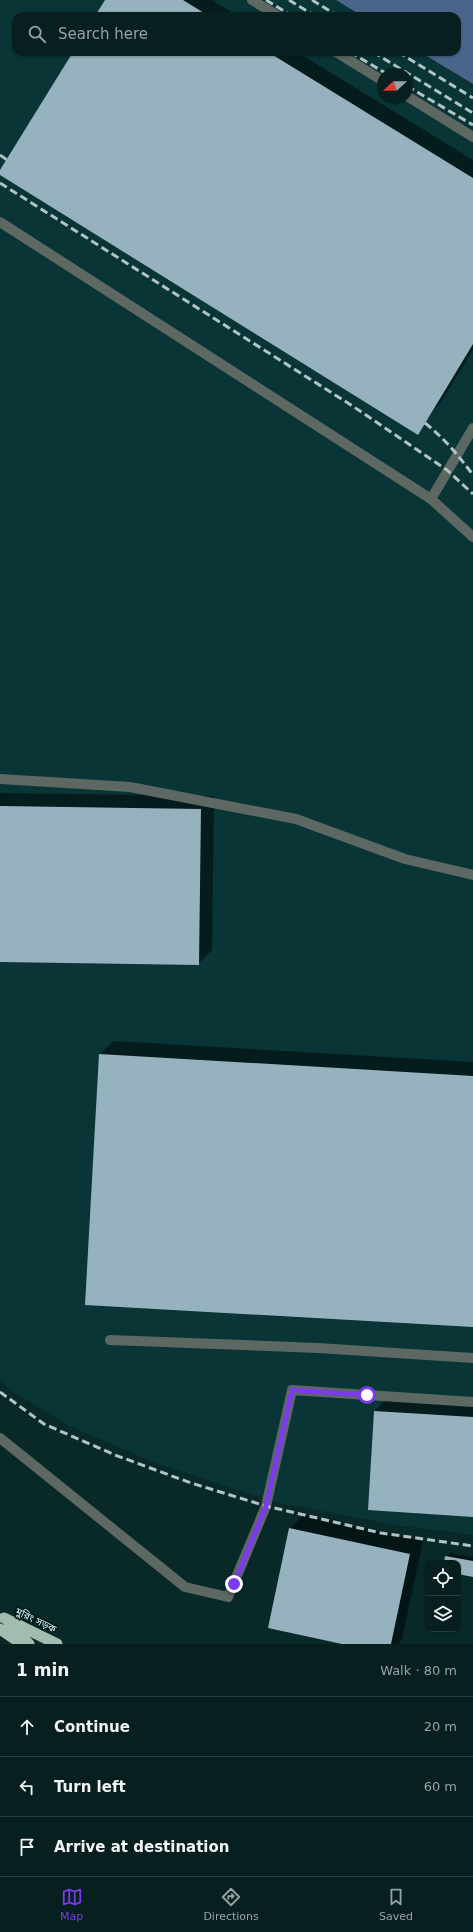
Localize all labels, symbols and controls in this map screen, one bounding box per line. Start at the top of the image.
search box [12,12,461,56]
icon: search [26,23,48,45]
text: Search here [58,25,148,43]
north arrow [377,68,413,104]
route start [358,1386,376,1404]
map controls [425,1560,461,1632]
button: locate [425,1560,461,1596]
route end [225,1575,243,1593]
button: layers [425,1596,461,1632]
street label: মুরিং সড়ক [13,1605,59,1636]
text: 1 min [16,1660,69,1680]
text: Walk · 80 m [380,1663,457,1678]
icon: ahead [16,1716,38,1738]
text: Continue [54,1718,130,1736]
text: 20 m [424,1719,457,1734]
icon: left [16,1776,38,1798]
text: Turn left [54,1778,126,1796]
text: 60 m [424,1779,457,1794]
icon: arrive [16,1836,38,1858]
text: Arrive at destination [54,1838,229,1856]
tab: Map [60,1886,83,1923]
tab: Directions [203,1886,259,1923]
tab: Saved [379,1886,413,1923]

